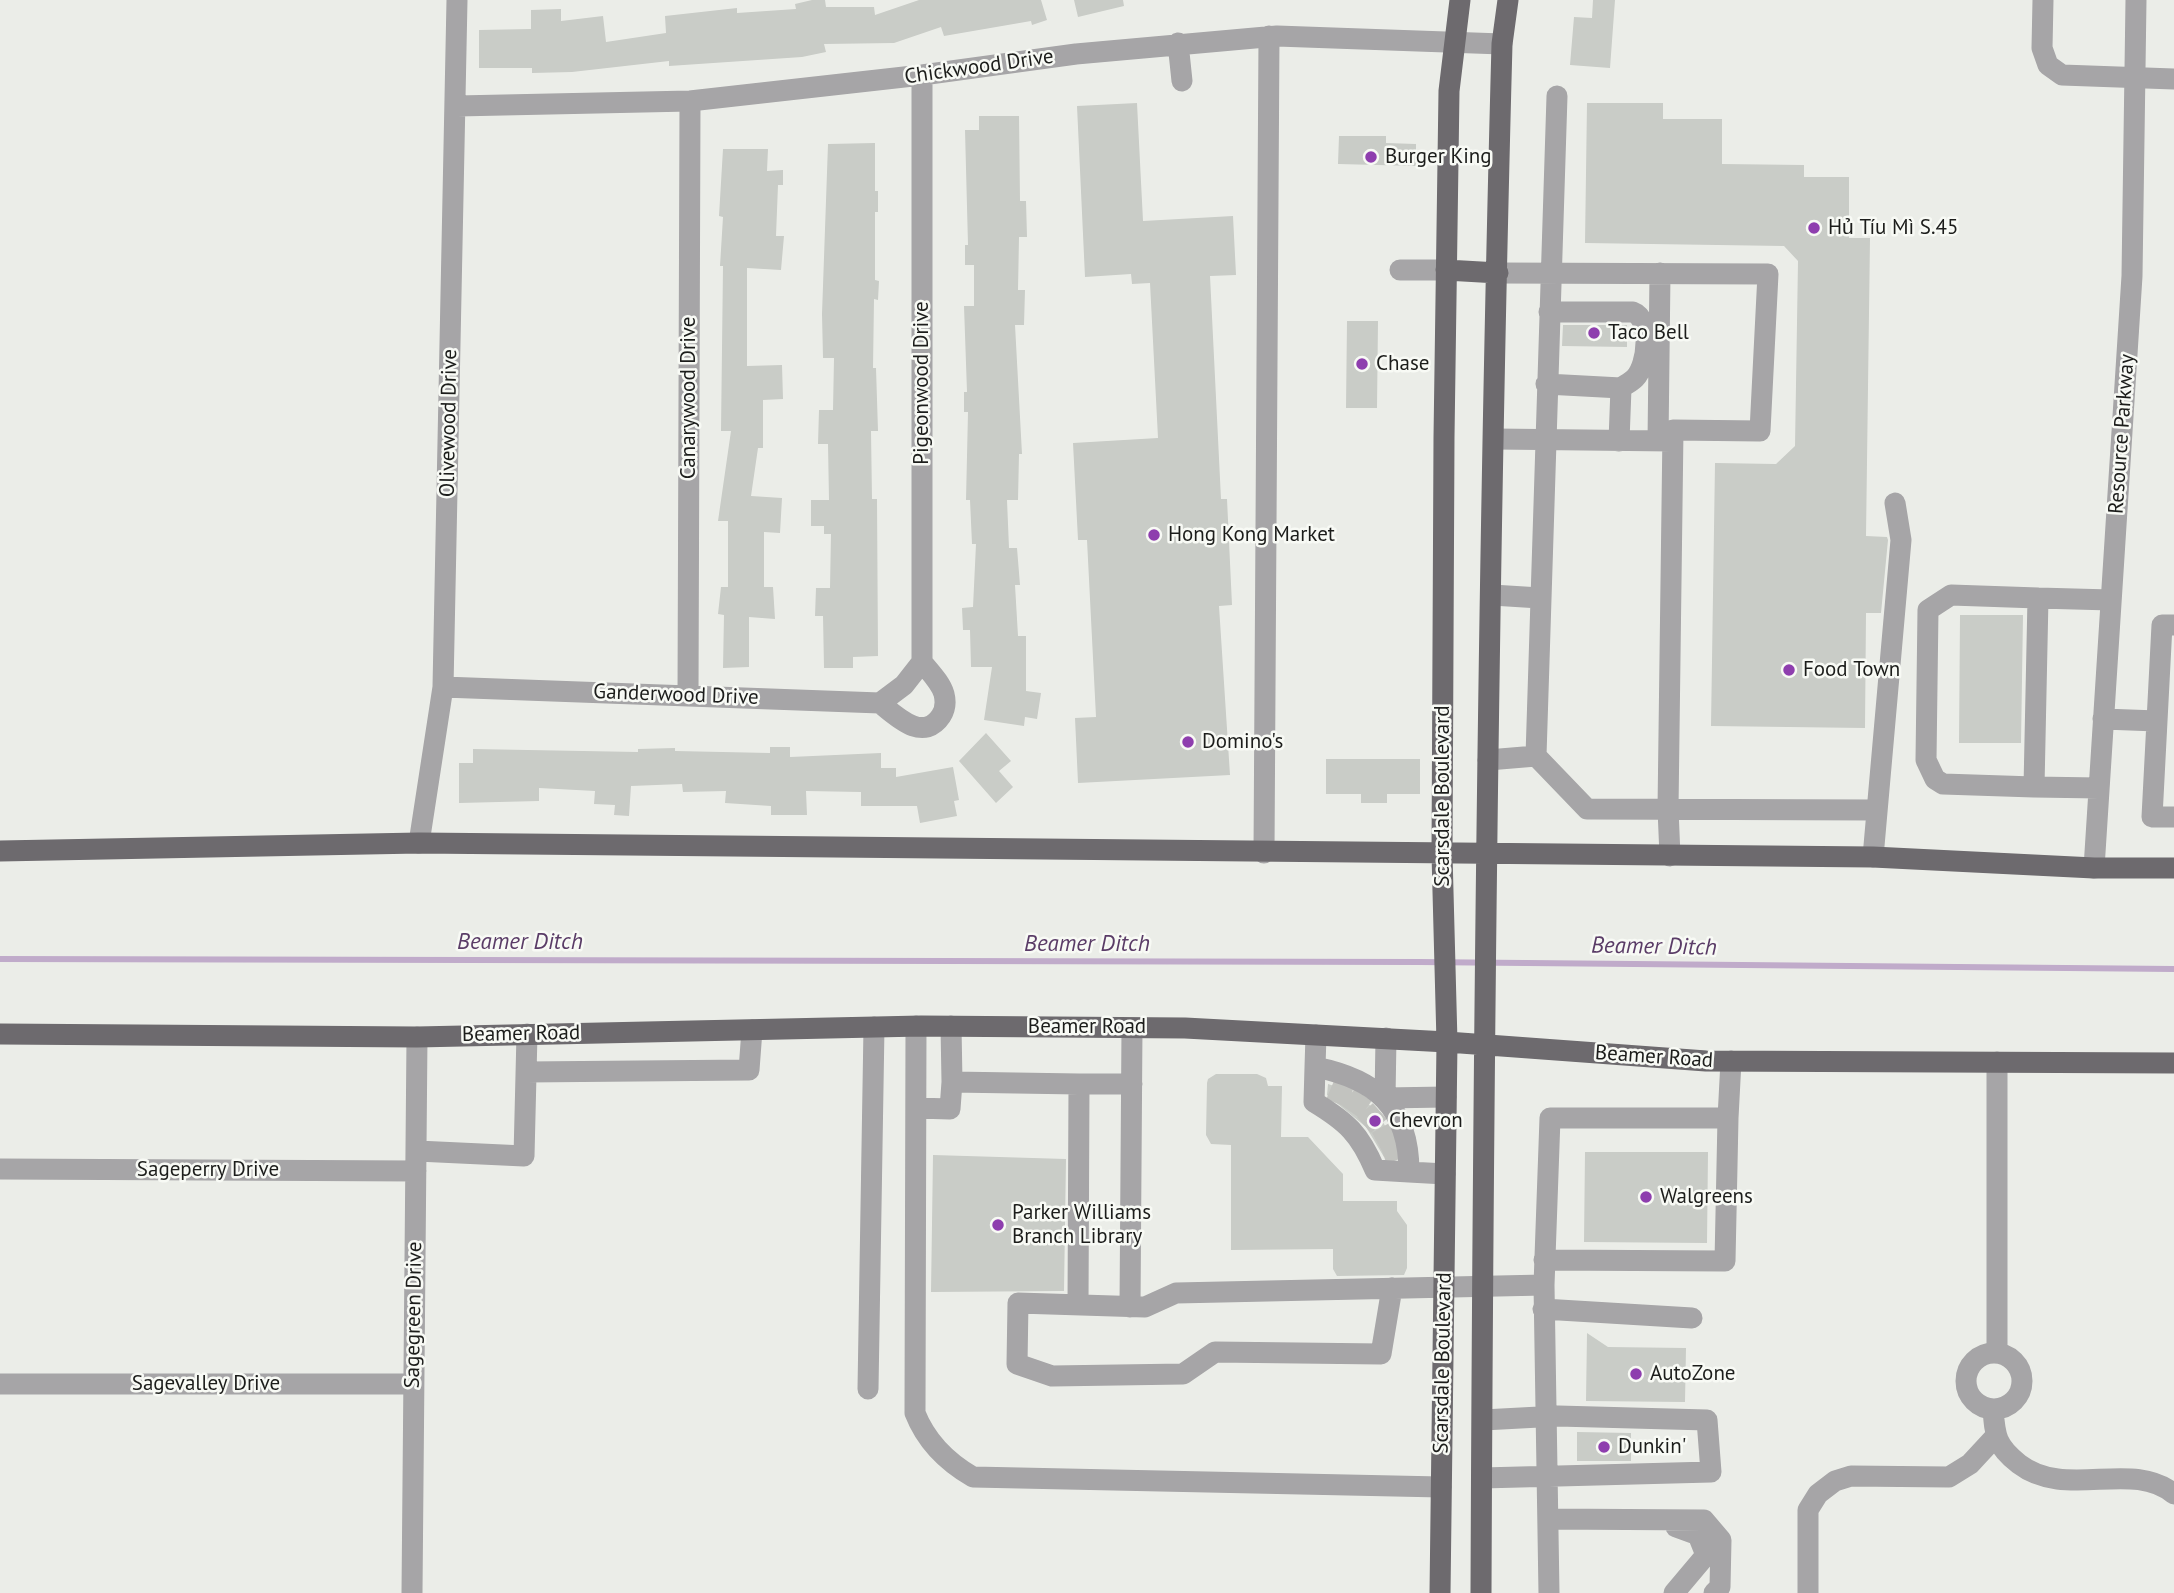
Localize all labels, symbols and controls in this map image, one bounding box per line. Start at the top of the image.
street label: Chickwood Drive [903,44,1055,90]
place label: Burger King [1385,144,1492,170]
marker: Burger King [1363,149,1379,165]
place label: Hủ Tíu Mì S.45 [1828,215,1958,241]
marker: Hủ Tíu Mì S.45 [1806,220,1822,236]
street label: Pigeonwood Drive [909,301,935,465]
street label: Canarywood Drive [676,317,702,479]
place label: Taco Bell [1608,320,1689,346]
marker: Taco Bell [1586,325,1602,341]
street label: Olivewood Drive [435,349,463,497]
place label: Chase [1376,351,1429,377]
street label: Resource Parkway [2104,353,2140,515]
marker: Chase [1354,356,1370,372]
place label: Hong Kong Market [1168,522,1335,548]
marker: Hong Kong Market [1146,527,1162,543]
place label: Food Town [1803,657,1900,683]
marker: Food Town [1781,662,1797,678]
street label: Ganderwood Drive [593,680,759,710]
street label: Scarsdale Boulevard [1430,705,1456,887]
place label: Domino's [1202,729,1283,755]
marker: Domino's [1180,734,1196,750]
water label: Beamer Ditch [457,928,583,956]
water label: Beamer Ditch [1024,930,1150,958]
water label: Beamer Ditch [1591,932,1717,962]
street label: Beamer Road [1028,1014,1146,1040]
street label: Beamer Road [462,1020,580,1048]
street label: Beamer Road [1594,1040,1714,1074]
place label: Chevron [1389,1108,1463,1134]
marker: Chevron [1367,1113,1383,1129]
street label: Sageperry Drive [137,1157,279,1183]
place label: Walgreens [1660,1184,1753,1210]
marker: Walgreens [1638,1189,1654,1205]
place label: Parker Williams Branch Library [1012,1200,1151,1250]
marker: Parker Williams Branch Library [990,1217,1006,1233]
street label: Sagegreen Drive [400,1241,428,1389]
street label: Scarsdale Boulevard [1429,1272,1457,1454]
place label: AutoZone [1650,1361,1736,1387]
marker: AutoZone [1628,1366,1644,1382]
street label: Sagevalley Drive [132,1371,280,1397]
place label: Dunkin' [1618,1434,1686,1460]
marker: Dunkin' [1596,1439,1612,1455]

